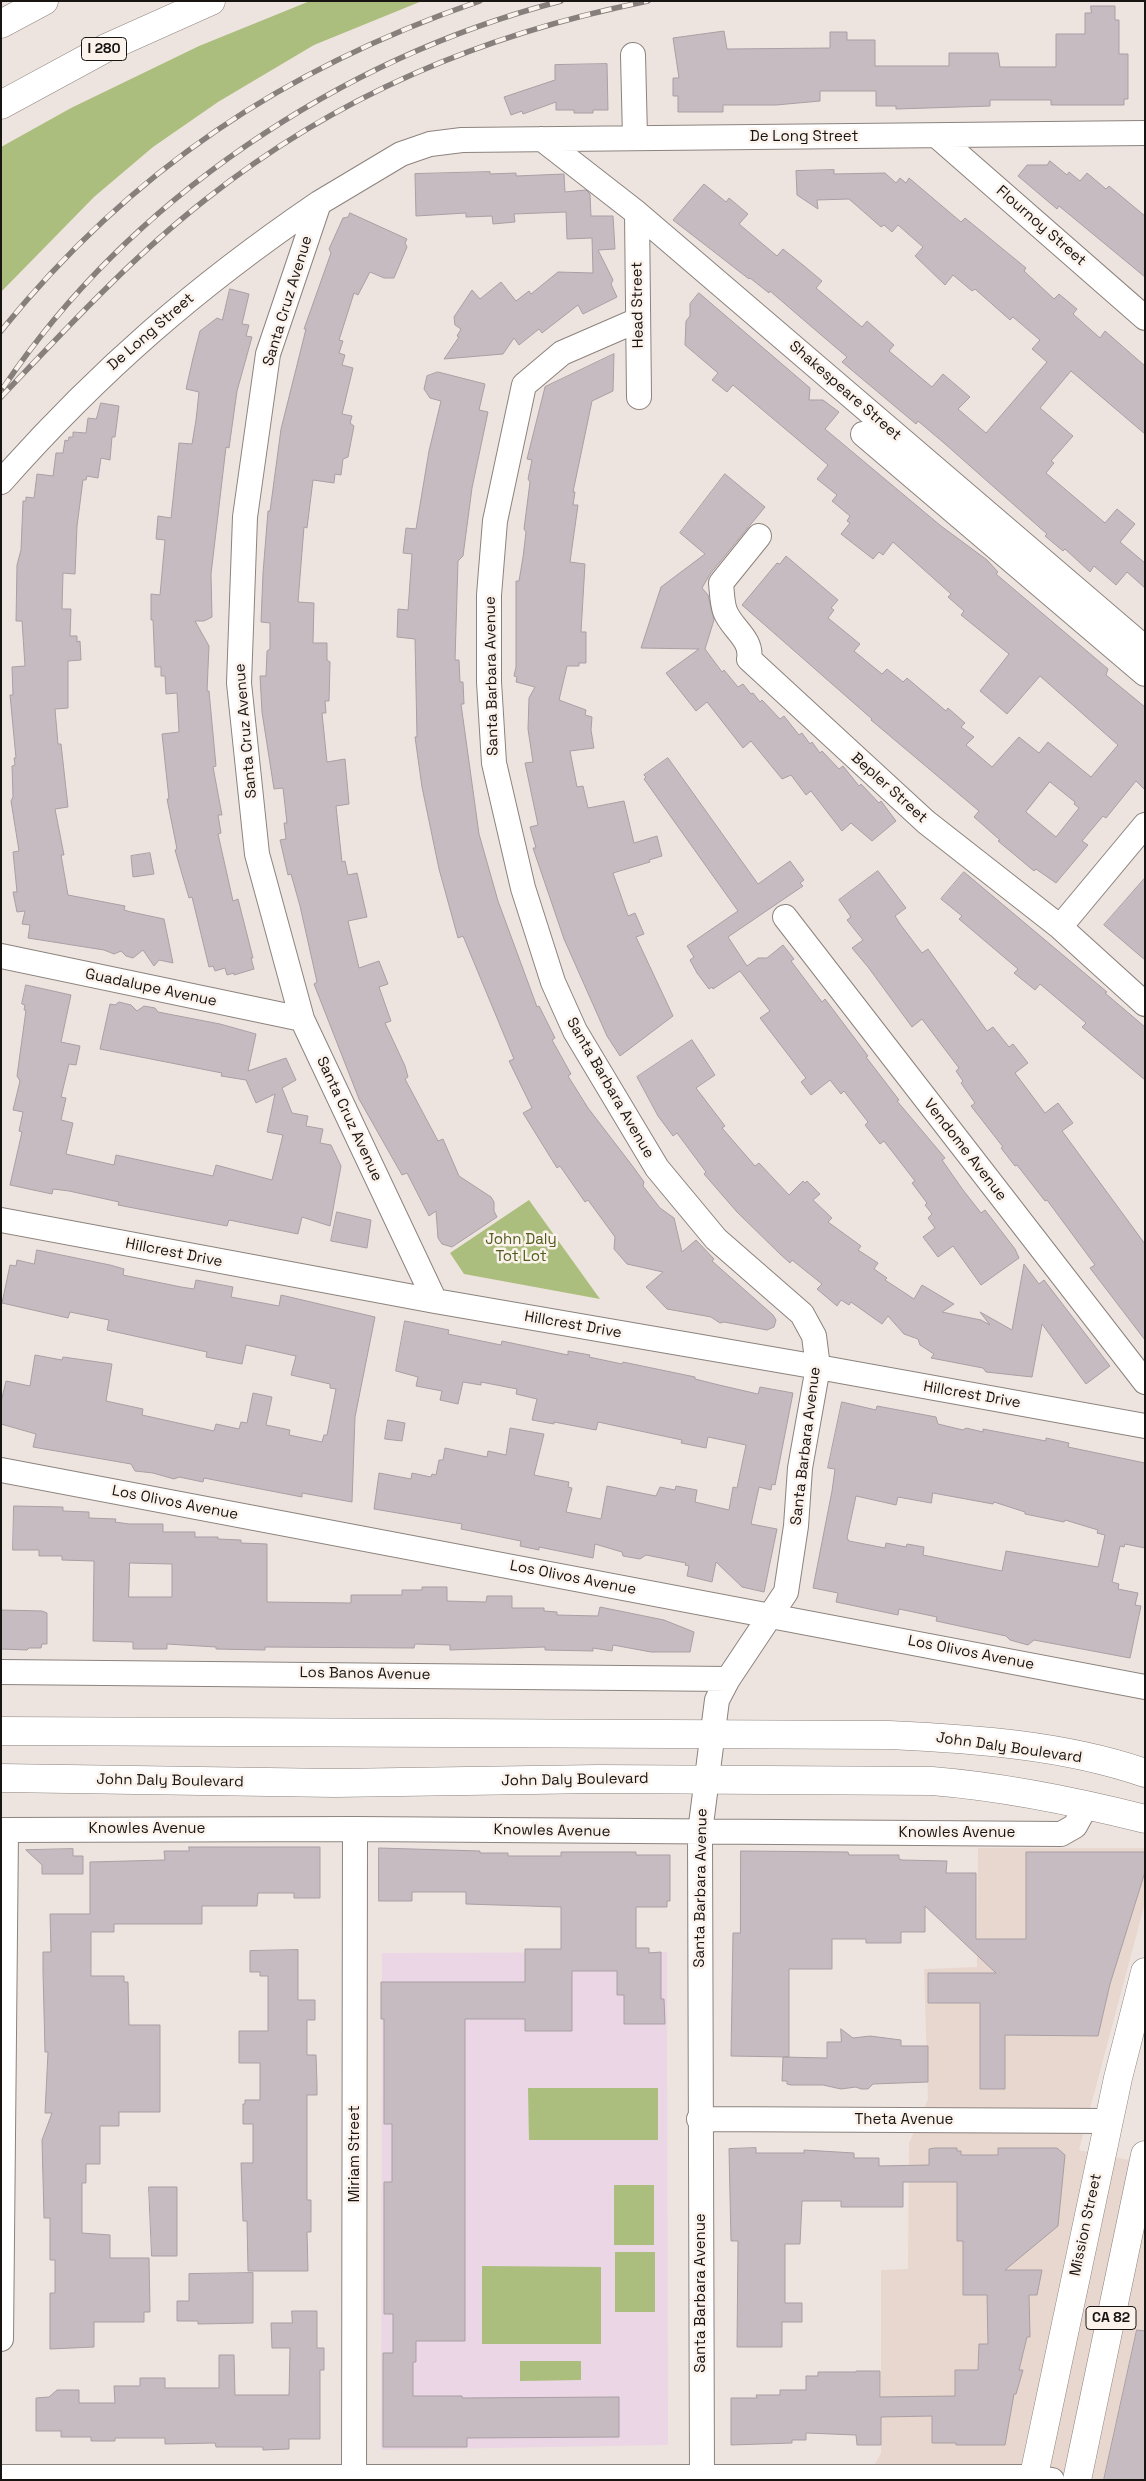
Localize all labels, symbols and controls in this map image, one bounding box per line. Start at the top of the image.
road number: I 280 [82,38,126,61]
street label: De Long Street [750,128,858,146]
street label: Flournoy Street [992,182,1090,270]
street label: Santa Cruz Avenue [260,234,316,368]
street label: Head Street [628,262,648,348]
street label: De Long Street [104,290,198,374]
street label: Shakespeare Street [785,337,905,445]
street label: Santa Barbara Avenue [482,596,502,756]
street label: Santa Cruz Avenue [231,663,261,799]
street label: Bepler Street [847,749,931,827]
street label: Guadalupe Avenue [84,965,218,1011]
street label: Santa Barbara Avenue [562,1014,658,1162]
street label: Santa Cruz Avenue [312,1054,386,1184]
street label: Vendome Avenue [920,1095,1010,1205]
park label: John Daly Tot Lot [485,1231,557,1266]
street label: Hillcrest Drive [124,1235,224,1271]
street label: Hillcrest Drive [523,1308,623,1342]
street label: Santa Barbara Avenue [787,1366,825,1526]
street label: Hillcrest Drive [922,1378,1022,1412]
street label: Los Olivos Avenue [110,1482,240,1524]
street label: Los Olivos Avenue [508,1557,638,1599]
street label: Los Olivos Avenue [906,1632,1036,1674]
street label: Los Banos Avenue [299,1664,431,1684]
street label: John Daly Boulevard [935,1729,1083,1767]
street label: John Daly Boulevard [501,1770,649,1790]
street label: John Daly Boulevard [96,1771,244,1791]
street label: Santa Barbara Avenue [691,1808,711,1968]
street label: Knowles Avenue [89,1820,205,1838]
street label: Knowles Avenue [493,1821,611,1841]
street label: Knowles Avenue [899,1824,1015,1842]
street label: Miriam Street [346,2105,364,2203]
street label: Theta Avenue [855,2111,953,2129]
street label: Mission Street [1066,2172,1106,2278]
street label: Santa Barbara Avenue [692,2213,710,2373]
road number: CA 82 [1086,2306,1136,2330]

